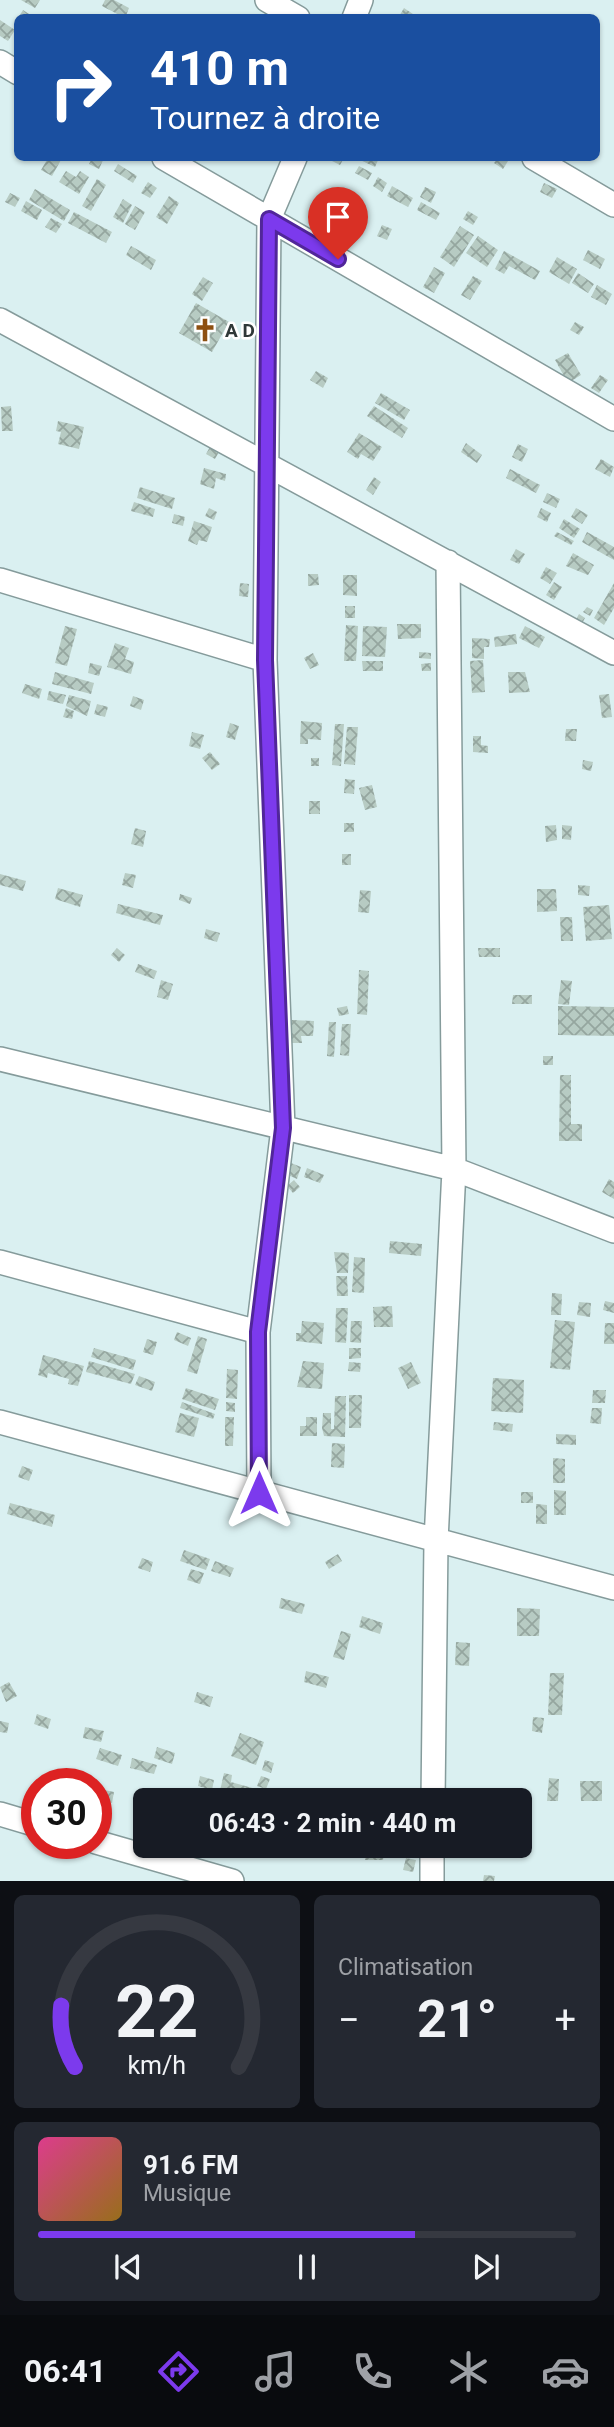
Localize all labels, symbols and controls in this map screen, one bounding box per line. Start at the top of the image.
text: 410 m [150,40,289,97]
icon: right [35,42,126,133]
text: Tournez à droite [150,99,380,137]
pin [308,187,368,259]
icon: arrive [319,198,357,236]
church icon: A D [191,316,219,344]
place label: A D [225,319,255,342]
position arrow [222,1456,296,1530]
speed limit sign: 30 [21,1768,112,1859]
text: 06:43 · 2 min · 440 m [209,1808,456,1838]
text: Climatisation [338,1954,473,1981]
text: 22 [115,1970,199,2056]
text: 21° [417,1989,497,2050]
text: − [338,1998,360,2042]
text: + [554,1998,576,2042]
text: km/h [128,2051,186,2080]
text: 91.6 FM [143,2150,239,2180]
text: Musique [143,2180,231,2207]
icon: previous [109,2248,147,2286]
icon: pause [288,2248,326,2286]
icon: next [467,2248,505,2286]
icon: directions [154,2347,203,2396]
icon: music [251,2347,300,2396]
icon: phone [348,2347,397,2396]
icon: climate [444,2347,493,2396]
icon: car [541,2347,590,2396]
text: 06:41 [24,2352,106,2390]

